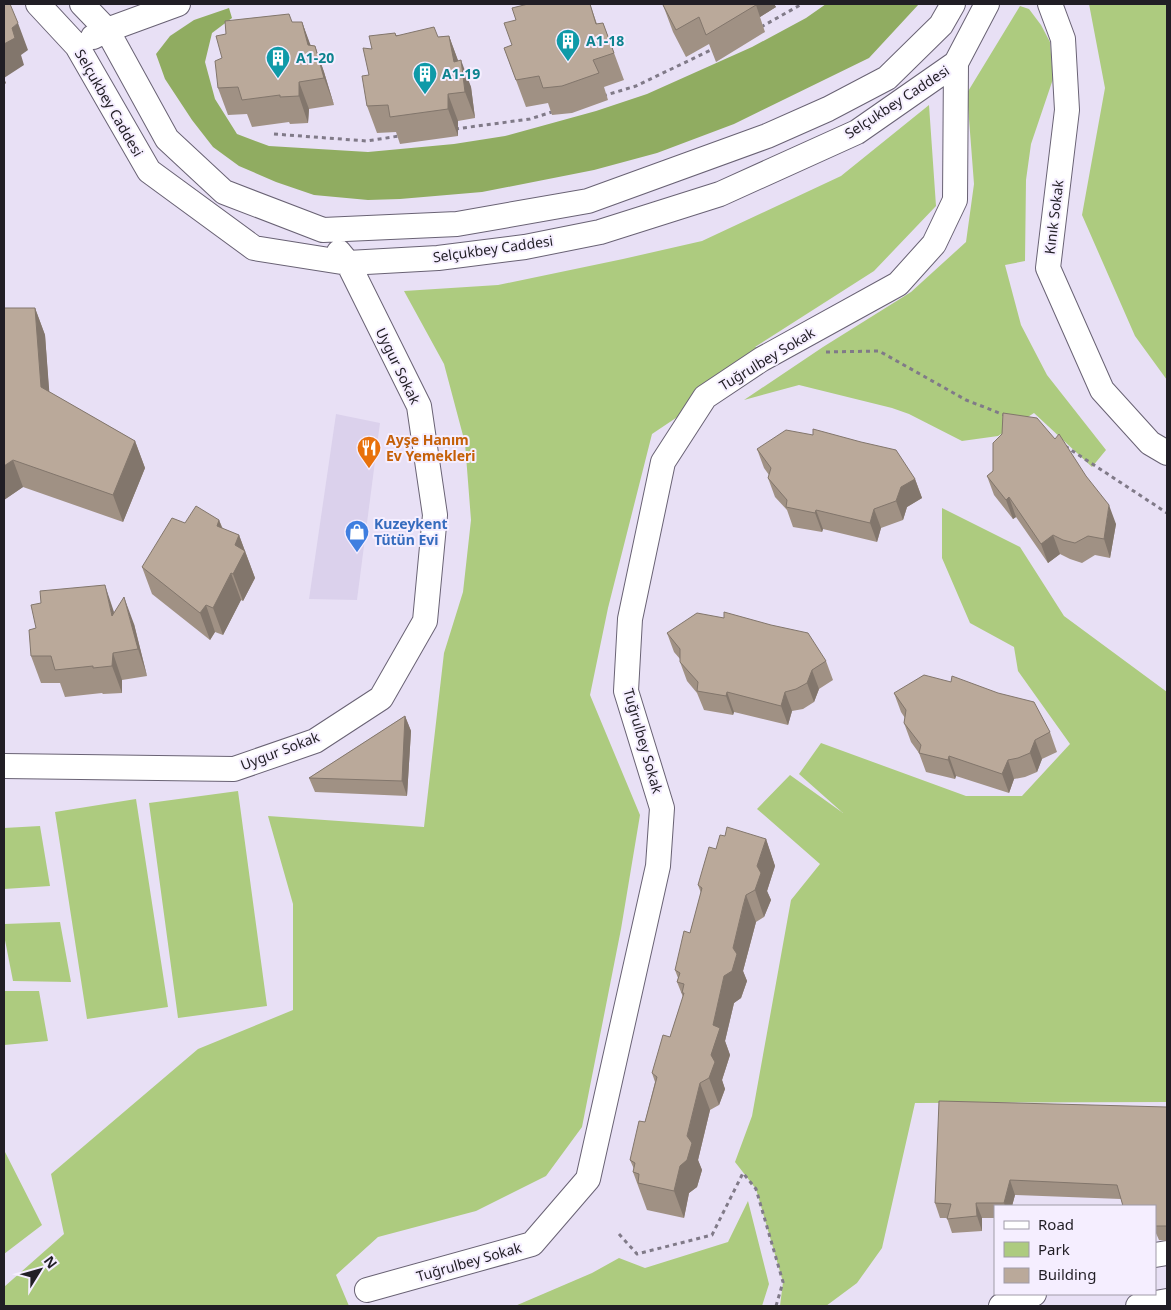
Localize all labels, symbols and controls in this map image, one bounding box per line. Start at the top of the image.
building icon: A1-18 [555,28,581,62]
place label: A1-18 [586,31,624,50]
building icon: A1-20 [265,45,291,79]
street label: Selçukbey Caddesi [71,46,148,160]
place label: A1-20 [296,48,334,67]
building icon: A1-19 [412,61,438,95]
street label: Selçukbey Caddesi [841,61,953,143]
place label: A1-19 [442,64,480,83]
street label: Kınık Sokak [1040,178,1068,255]
street label: Selçukbey Caddesi [432,231,554,266]
street label: Tuğrulbey Sokak [715,322,819,395]
street label: Uygur Sokak [372,324,425,408]
place label: Ayşe Hanım Ev Yemekleri [386,430,476,465]
restaurant icon: Ayşe Hanım Ev Yemekleri [356,435,382,469]
place label: Kuzeykent Tütün Evi [374,514,448,549]
shop icon: Kuzeykent Tütün Evi [344,519,370,553]
street label: Tuğrulbey Sokak [619,686,668,796]
street label: Uygur Sokak [238,727,322,774]
legend [994,1205,1156,1295]
text: Road [1038,1214,1074,1234]
street label: Tuğrulbey Sokak [414,1237,524,1286]
text: Park [1038,1239,1070,1259]
north arrow [15,1245,65,1295]
text: N [40,1252,62,1272]
text: Building [1038,1264,1096,1284]

